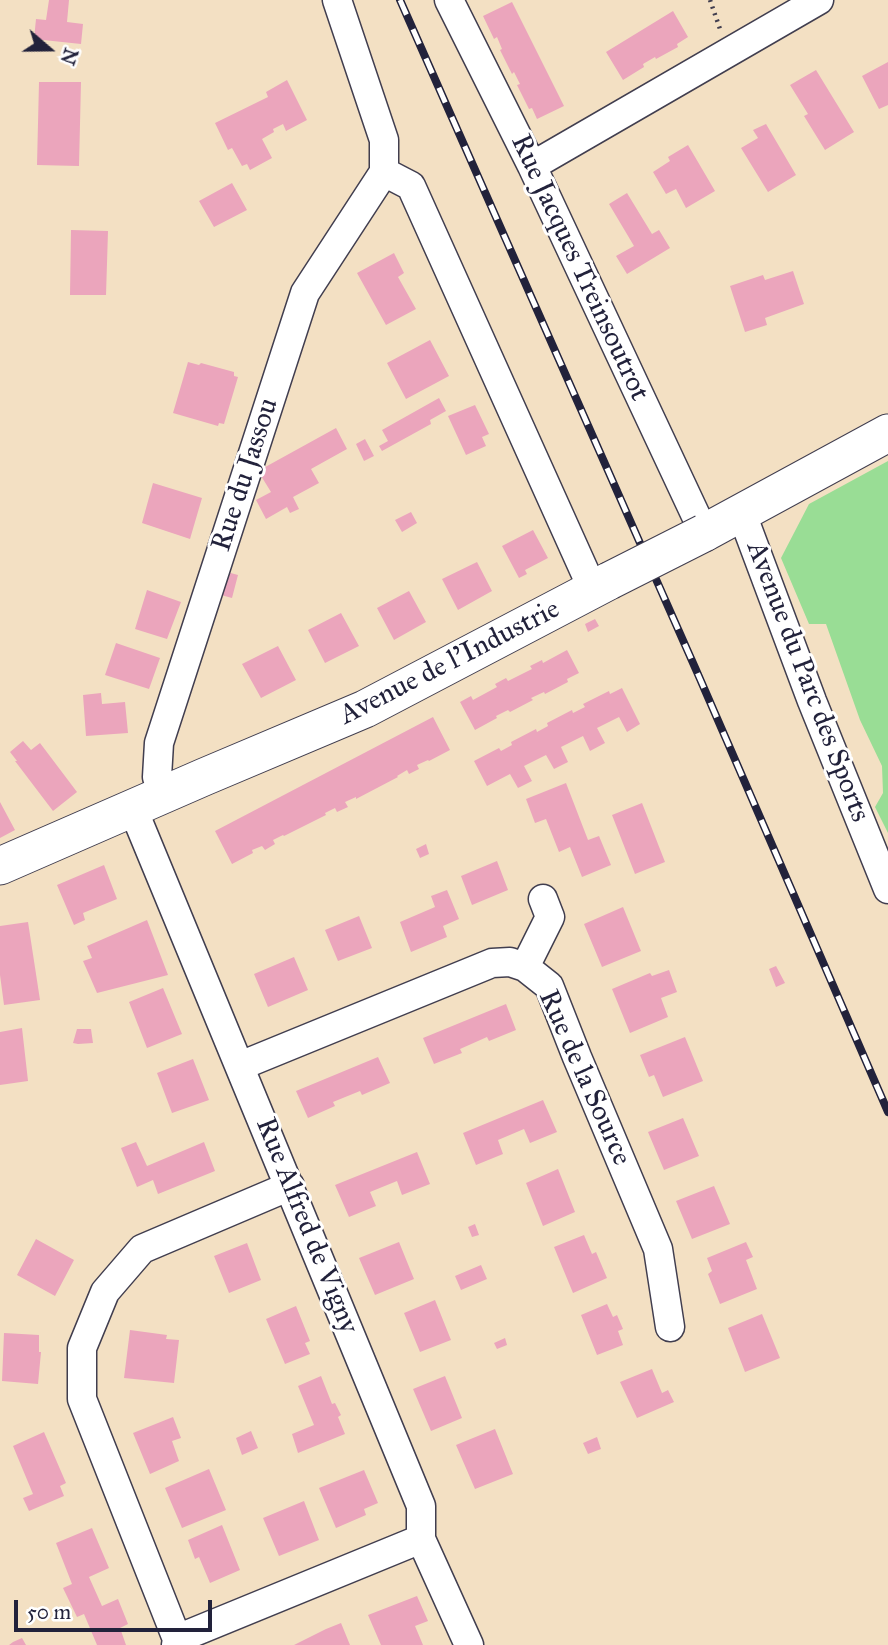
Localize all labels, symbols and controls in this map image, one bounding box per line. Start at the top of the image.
north arrow [14,14,84,84]
text: N [56,45,83,68]
street label: Rue Jacques Treinsoutrot [503,130,655,406]
street label: Rue du Jassou [205,394,287,556]
street label: Avenue du Parc des Sports [738,537,876,827]
street label: Avenue de l'Industrie [334,593,566,733]
street label: Rue de la Source [530,985,638,1171]
street label: Rue Alfred de Vigny [247,1113,365,1339]
scale bar [18,1586,215,1630]
text: 50 m [27,1599,71,1625]

